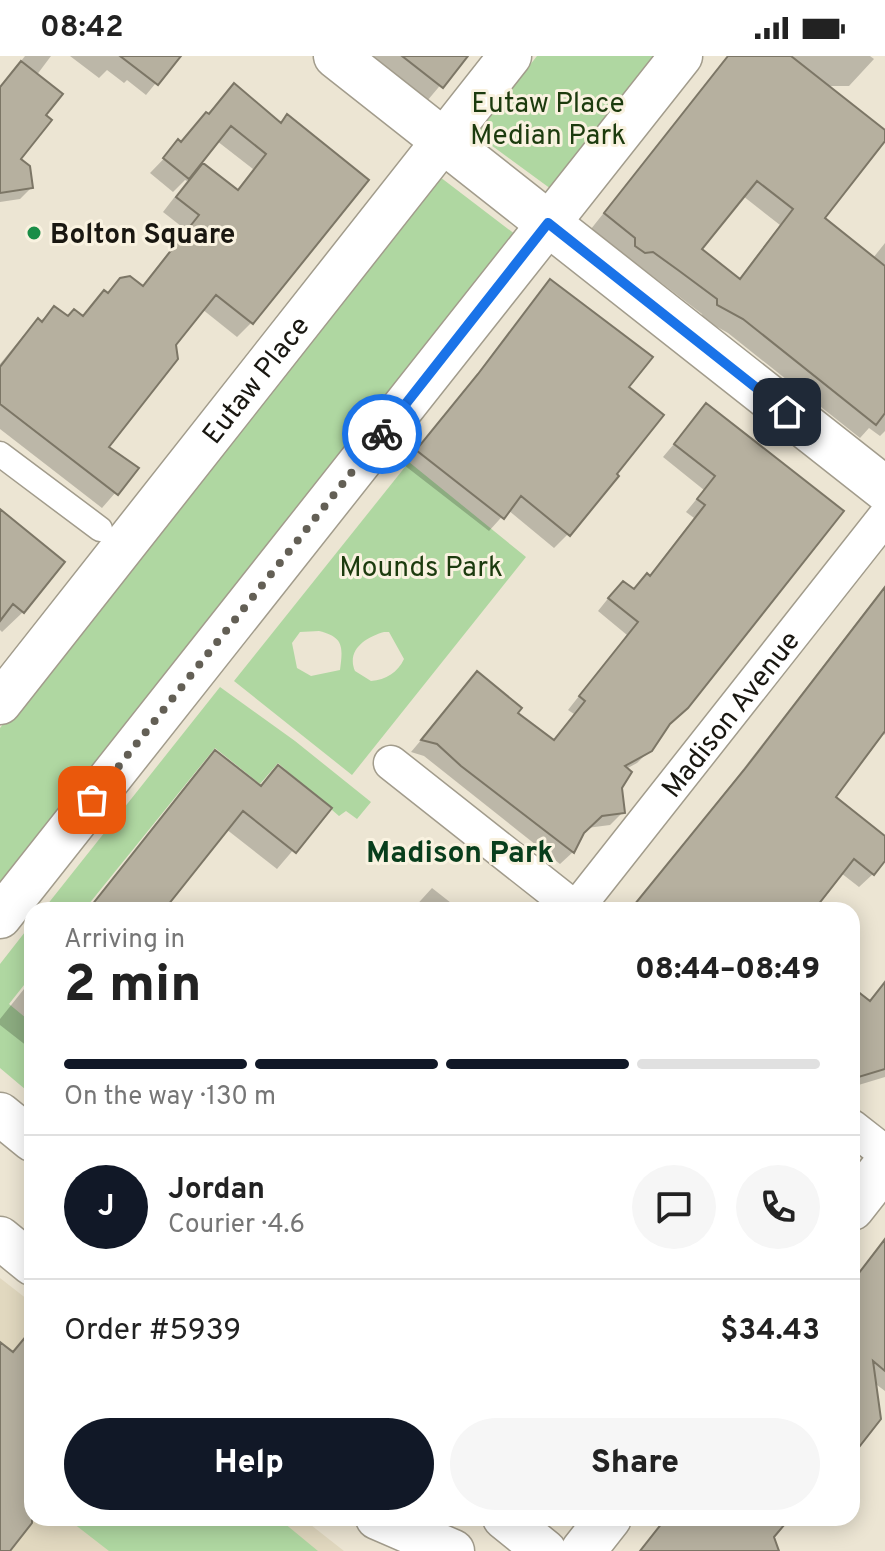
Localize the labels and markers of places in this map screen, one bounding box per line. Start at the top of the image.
place label: Bolton Square [50,218,235,254]
marker: Bolton Square [25,224,43,242]
pin [753,378,821,446]
pin [58,766,126,834]

